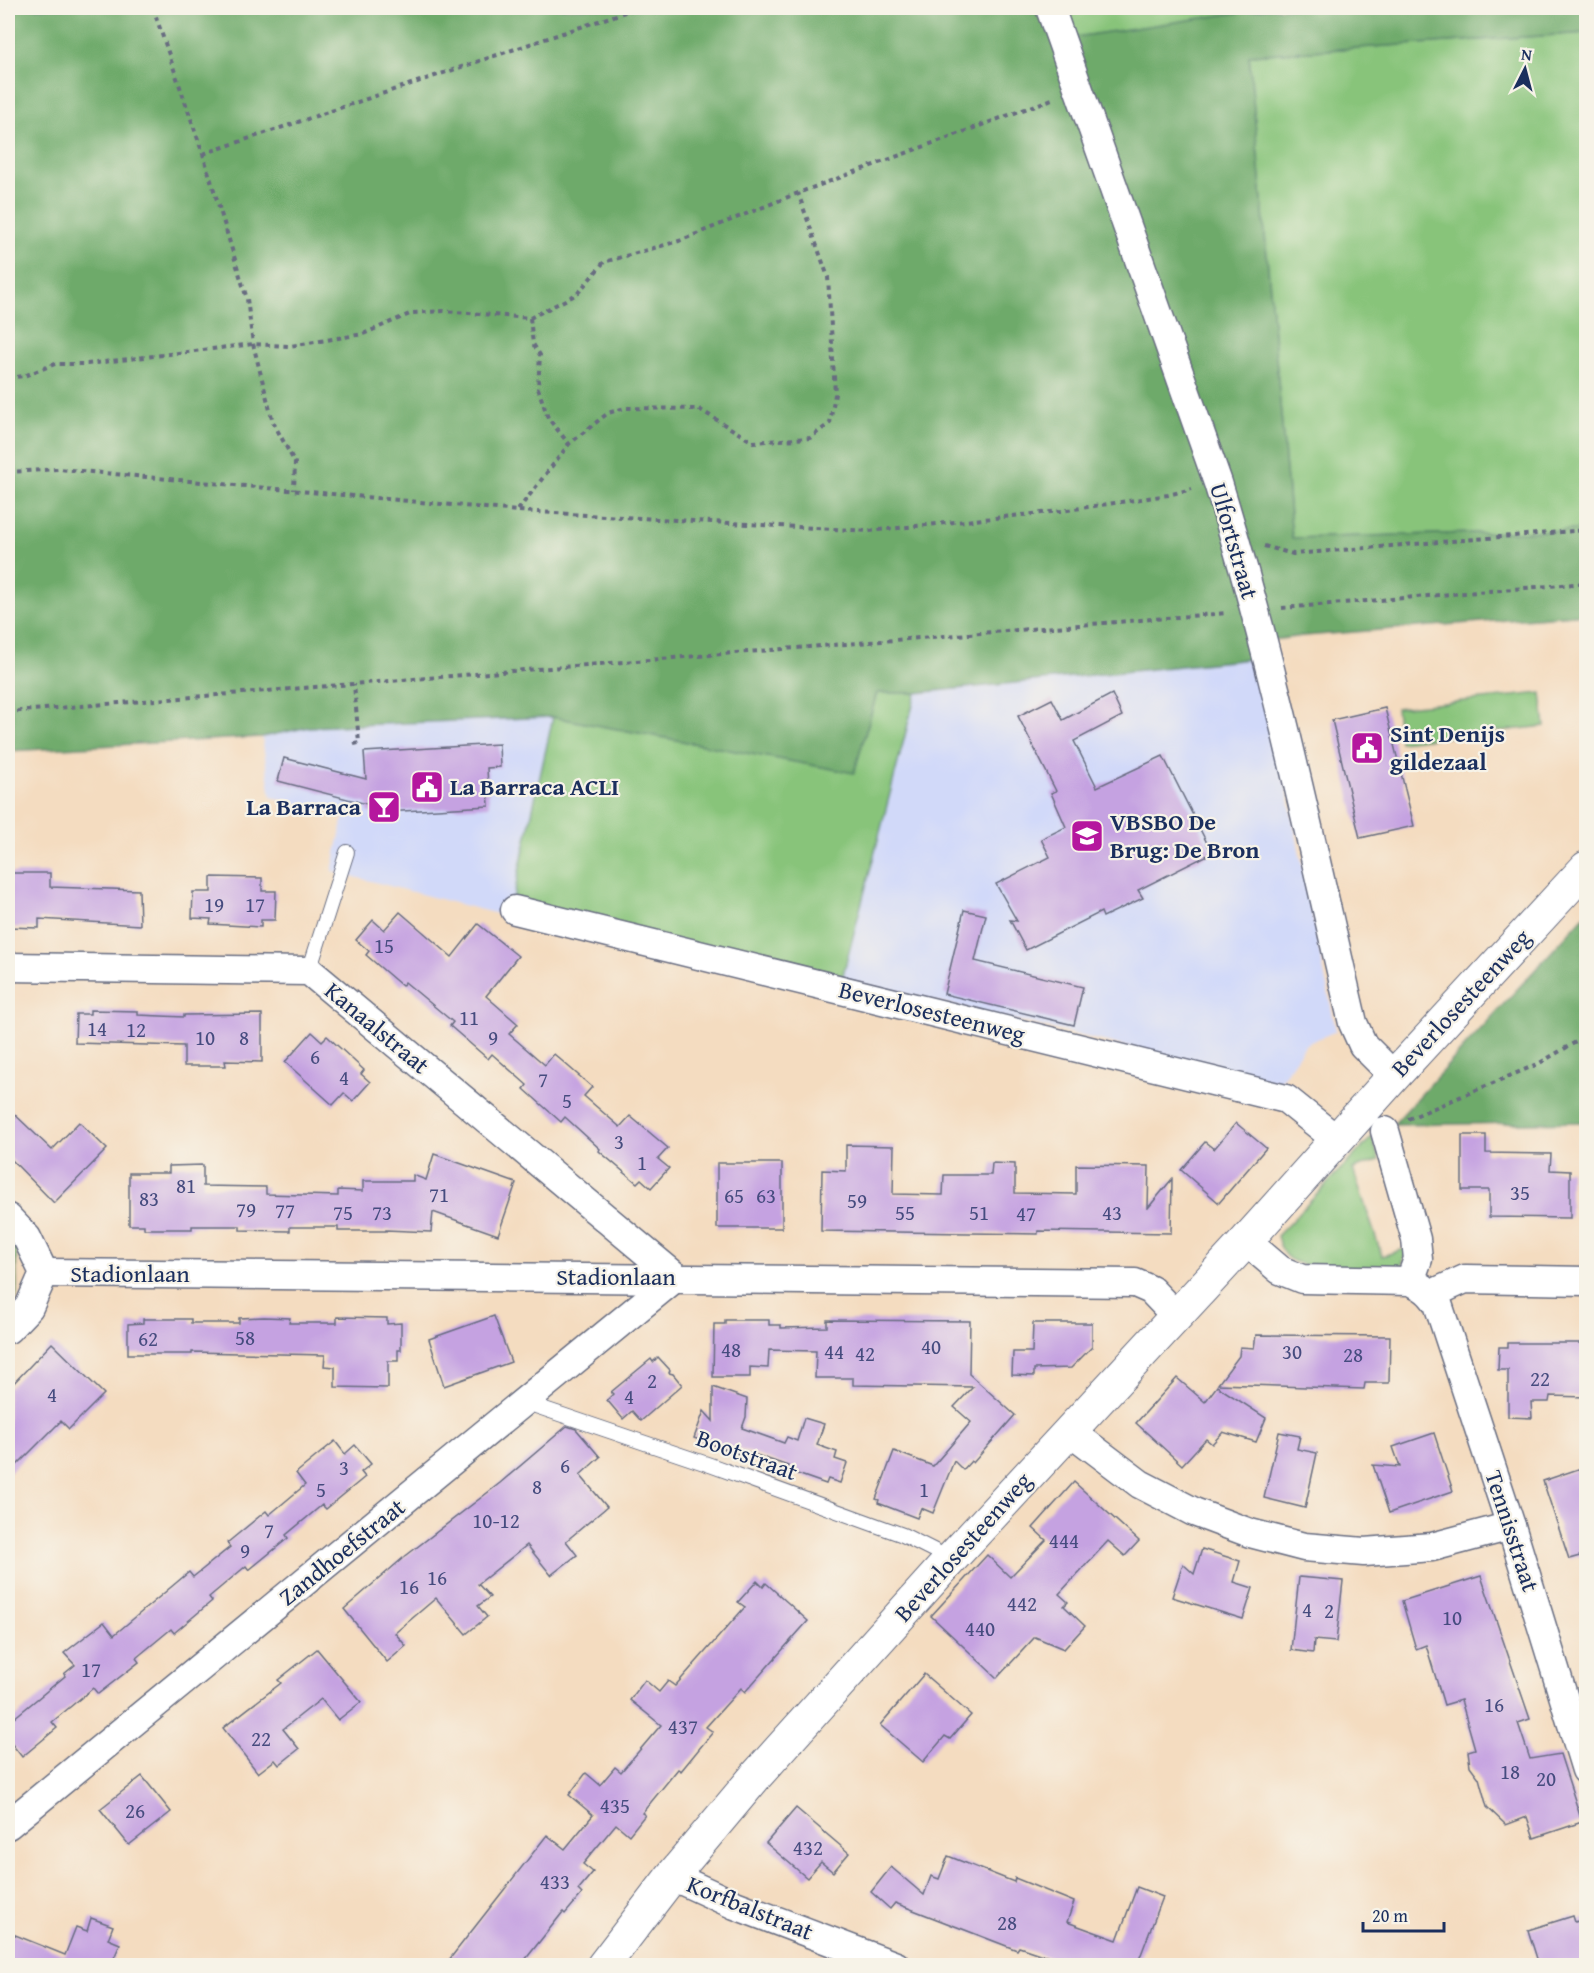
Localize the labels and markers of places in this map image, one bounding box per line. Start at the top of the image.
place label: Sint Denijs gildezaal [1390,716,1505,779]
public building icon: Sint Denijs gildezaal [1349,730,1385,766]
public building icon: La Barraca ACLI [409,769,445,805]
place label: La Barraca ACLI [450,769,619,804]
place label: La Barraca [246,789,362,824]
bar icon: La Barraca [366,789,402,825]
place label: VBSBO De Brug: De Bron [1110,804,1260,867]
school or university icon: VBSBO De Brug: De Bron [1069,818,1105,854]

